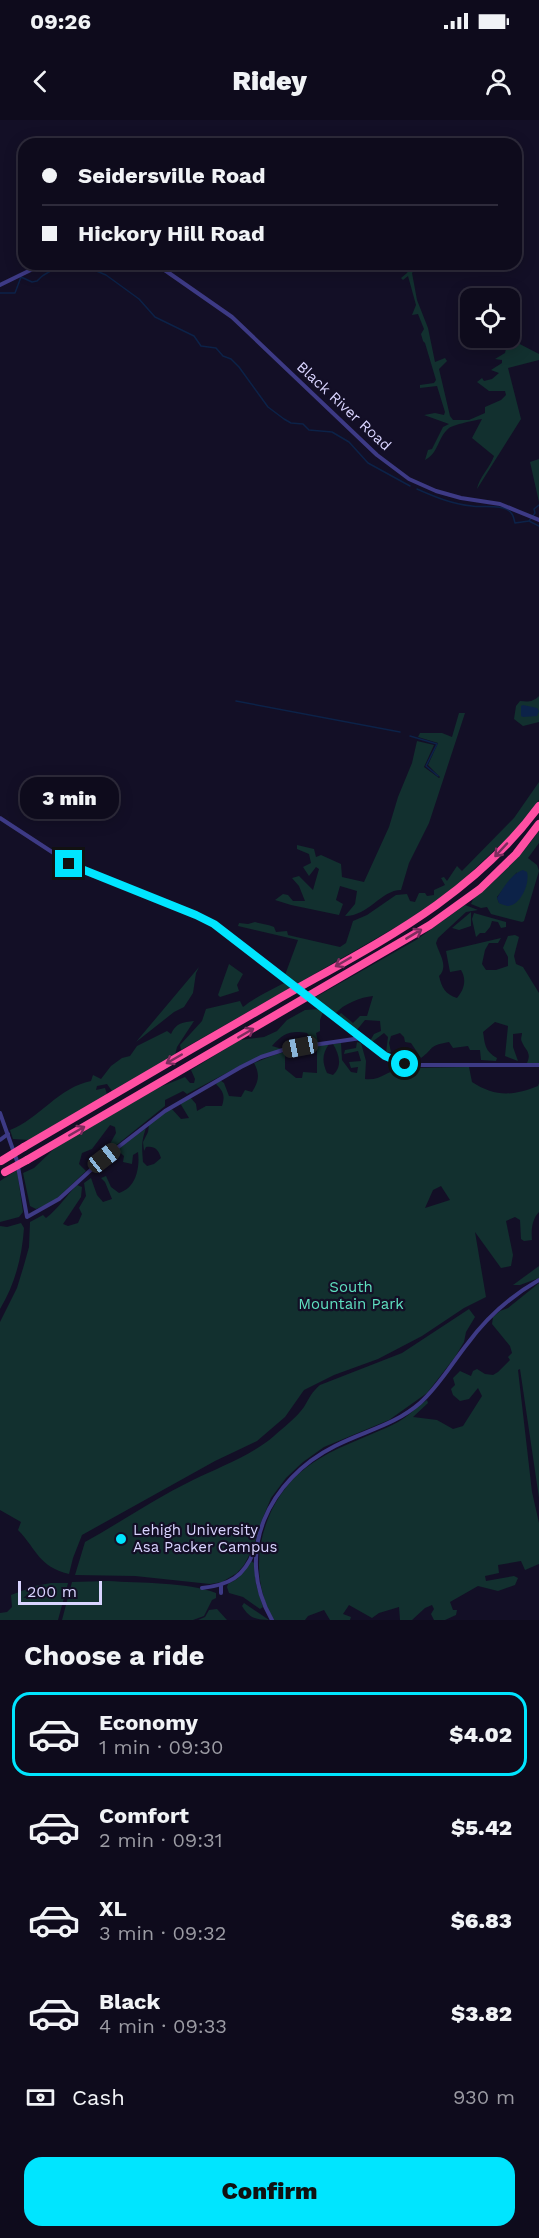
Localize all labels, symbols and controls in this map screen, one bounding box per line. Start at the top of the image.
text: 09:26 [30,9,91,34]
icon: back [24,65,57,98]
text: Ridey [232,65,307,97]
icon: person [482,65,515,98]
text: Seidersville Road [78,163,265,188]
text: Hickory Hill Road [78,221,265,246]
map controls [460,288,520,348]
button: locate [460,288,520,348]
street label: Black River Road [293,358,395,454]
callout: 3 min [20,777,118,819]
text: 3 min [42,786,97,810]
one-way arrow [494,843,509,858]
route end [55,850,82,877]
one-way arrow [405,928,422,940]
one-way arrow [335,956,352,968]
one-way arrow [237,1027,254,1039]
car [281,1035,319,1059]
route start [391,1050,418,1077]
one-way arrow [166,1054,183,1066]
one-way arrow [68,1124,85,1136]
car [84,1140,124,1176]
park label: South Mountain Park [298,1278,404,1313]
place label: Lehigh University Asa Packer Campus [133,1521,278,1556]
marker: Lehigh University Asa Packer Campus [114,1532,128,1546]
scale bar [18,1578,102,1606]
text: 200 m [27,1582,77,1601]
text: Choose a ride [24,1640,204,1672]
icon: car [27,1707,81,1761]
text: Economy [99,1710,198,1735]
text: $4.02 [449,1722,512,1747]
text: 1 min · 09:30 [99,1735,223,1759]
icon: car [27,1800,81,1854]
text: Comfort [99,1803,189,1828]
text: $5.42 [451,1815,512,1840]
text: 2 min · 09:31 [99,1828,223,1852]
icon: car [27,1893,81,1947]
text: XL [99,1896,127,1921]
text: $6.83 [451,1908,512,1933]
text: 3 min · 09:32 [99,1921,226,1945]
icon: car [27,1986,81,2040]
text: Black [99,1989,160,2014]
text: $3.82 [451,2001,512,2026]
text: 4 min · 09:33 [99,2014,227,2038]
icon: cash [24,2081,57,2114]
text: Cash [72,2085,125,2110]
text: 930 m [453,2085,515,2109]
button: Confirm [24,2157,515,2226]

